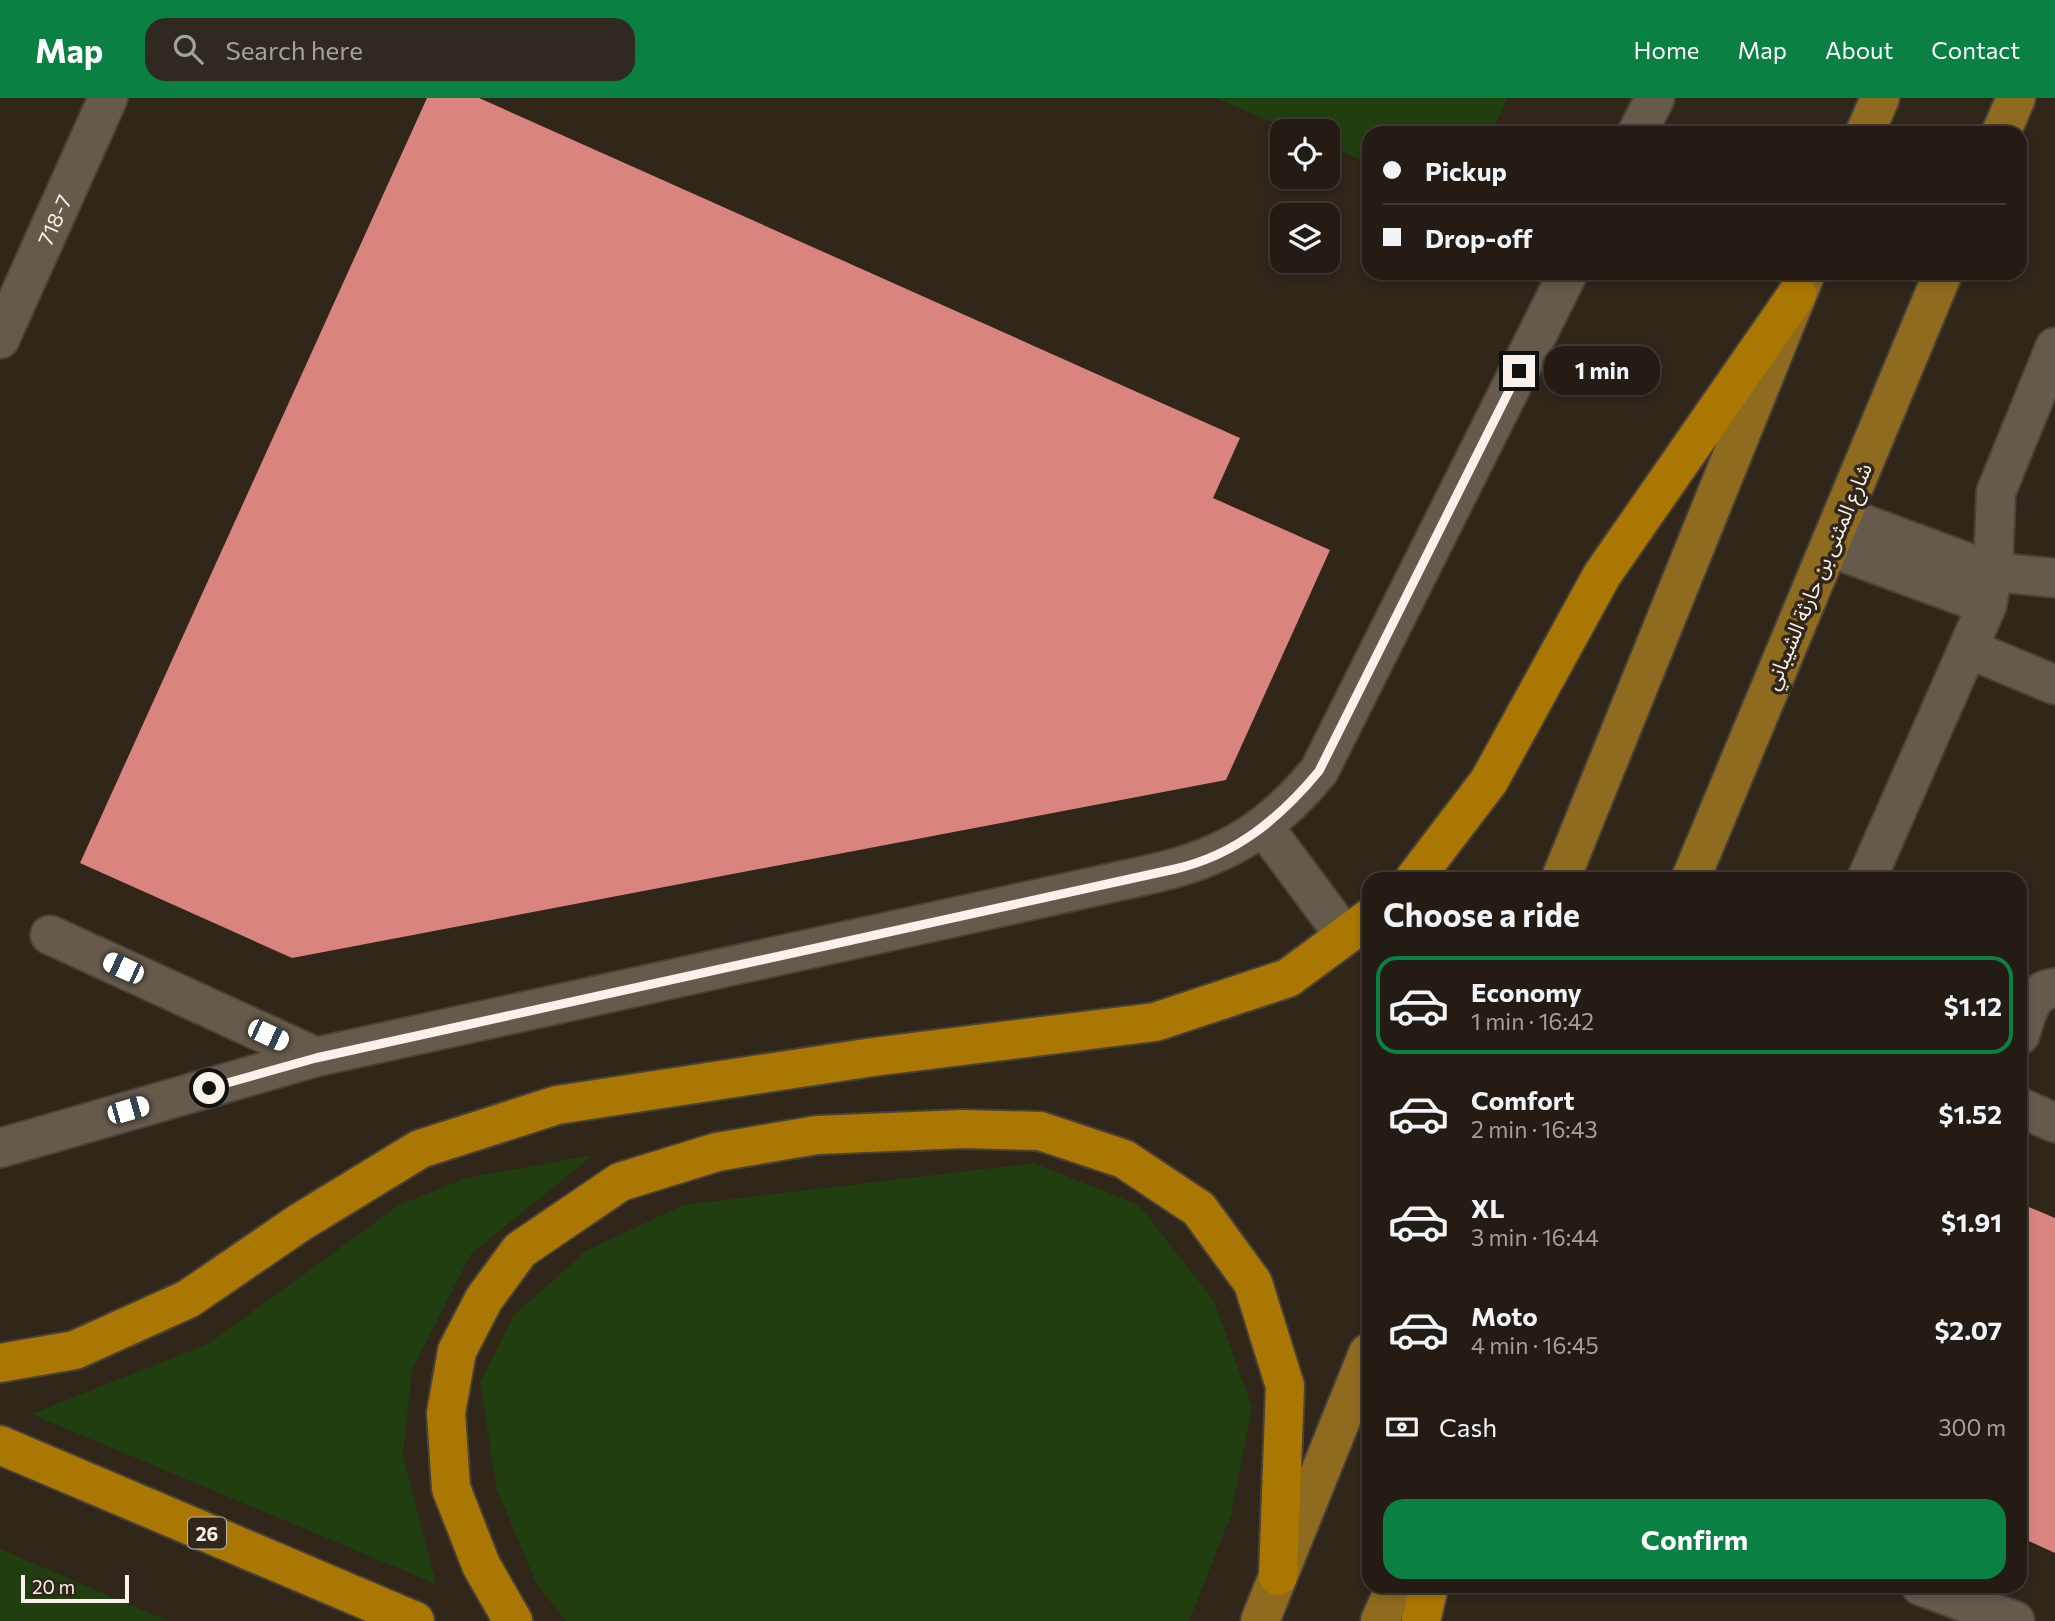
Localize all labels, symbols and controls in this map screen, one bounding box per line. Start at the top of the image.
search box [145,18,635,81]
text: Map [35,29,103,70]
icon: search [169,30,207,68]
text: Search here [225,34,363,65]
text: Home [1634,35,1700,64]
text: Map [1738,35,1787,64]
text: About [1825,35,1893,64]
text: Contact [1931,35,2020,64]
map controls [1270,119,1340,273]
button: locate [1270,119,1340,189]
text: Pickup [1425,155,1507,186]
street label: 718-7 [31,190,76,249]
button: layers [1270,203,1340,273]
text: Drop-off [1425,222,1532,253]
callout: 1 min [1544,346,1659,396]
route end [1503,355,1535,387]
text: 1 min [1575,356,1629,384]
street label: شارع المثنى بن حارثة الشيباني [1758,459,1881,695]
text: Choose a ride [1383,894,1580,934]
car [100,950,147,986]
icon: car [1387,974,1450,1037]
text: Economy [1471,976,1582,1007]
text: $1.12 [1944,990,2002,1021]
text: 1 min · 16:42 [1471,1007,1594,1035]
car [245,1017,292,1053]
route start [193,1072,225,1104]
icon: car [1387,1082,1450,1145]
text: Comfort [1471,1084,1574,1115]
car [105,1094,152,1126]
text: $1.52 [1938,1098,2002,1129]
text: 2 min · 16:43 [1471,1115,1598,1143]
icon: car [1387,1190,1450,1253]
text: XL [1471,1192,1505,1223]
text: $1.91 [1941,1206,2002,1237]
text: 3 min · 16:44 [1471,1223,1599,1251]
icon: car [1387,1298,1450,1361]
text: Moto [1471,1300,1538,1331]
text: $2.07 [1934,1314,2002,1345]
text: 4 min · 16:45 [1471,1331,1599,1359]
icon: cash [1383,1408,1421,1446]
text: Cash [1439,1411,1497,1442]
text: 300 m [1938,1413,2006,1441]
button: Confirm [1383,1499,2006,1579]
road number: 26 [188,1518,226,1548]
scale bar [21,1572,130,1604]
text: 20 m [32,1575,75,1598]

